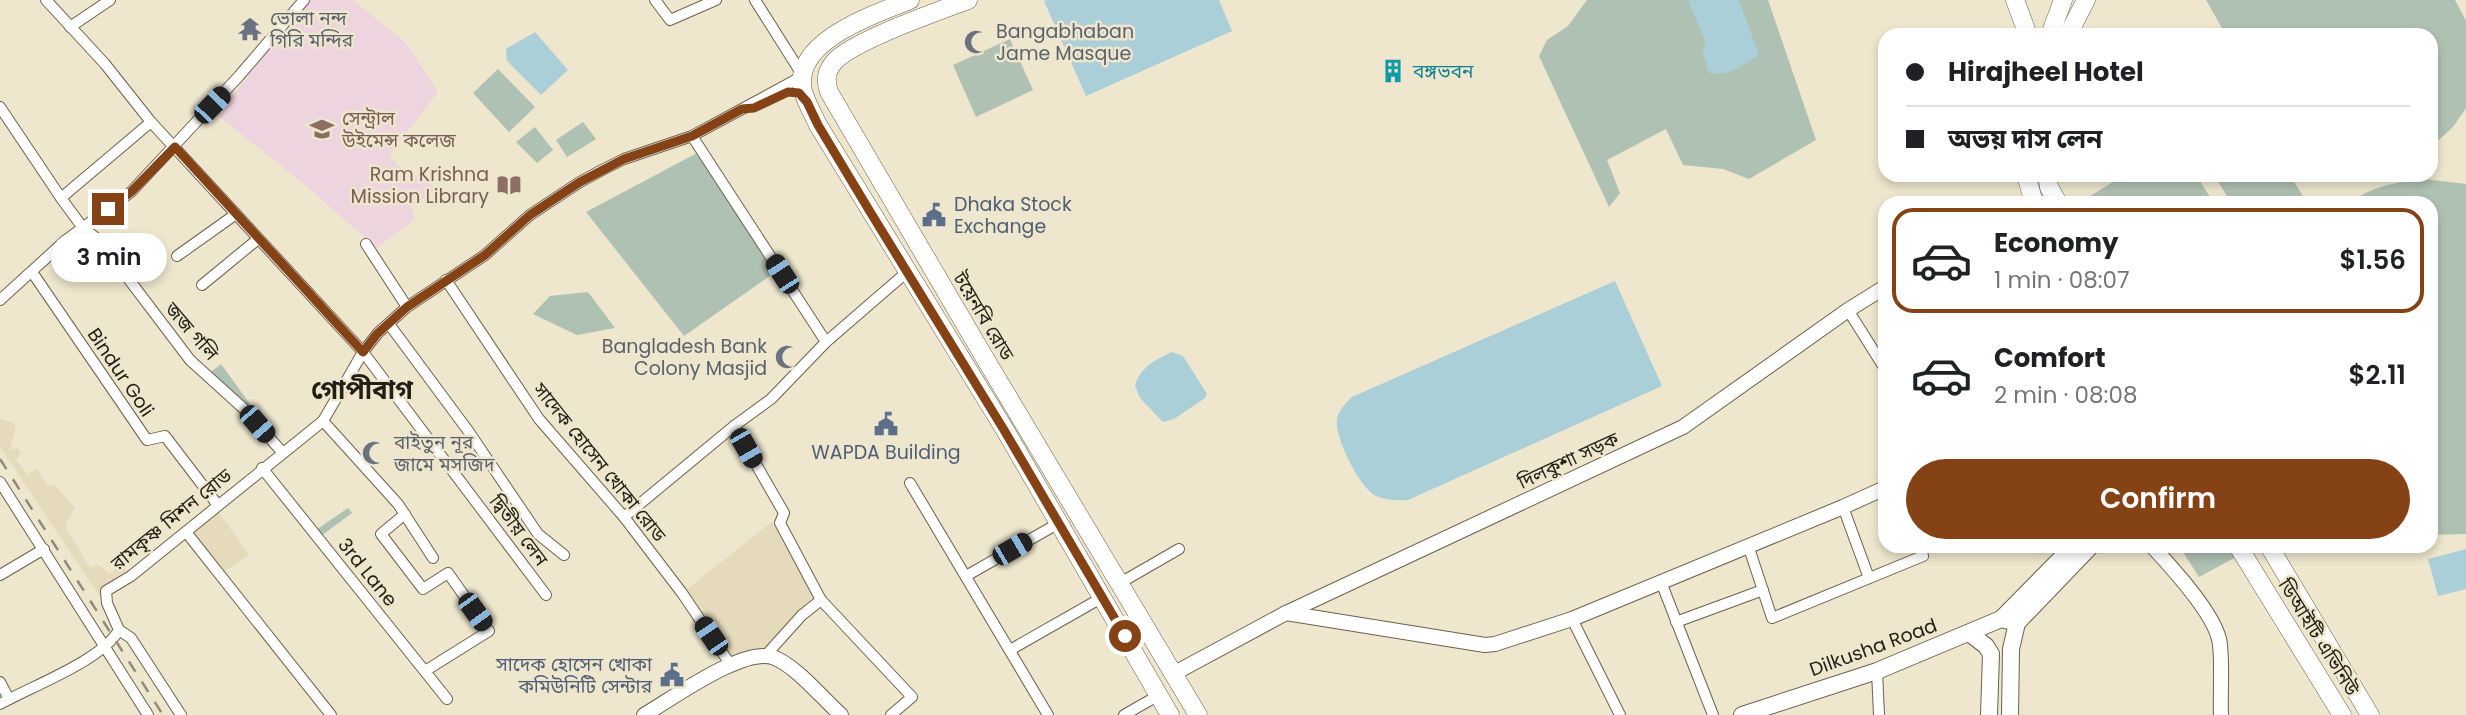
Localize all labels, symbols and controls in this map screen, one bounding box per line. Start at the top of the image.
place label: ভোলা নন্দ গিরি মন্দির [269,5,354,54]
temple icon: ভোলা নন্দ গিরি মন্দির [236,15,264,43]
place label: Bangabhaban Jame Masque [996,18,1134,67]
mosque icon: Bangabhaban Jame Masque [962,28,990,56]
text: Hirajheel Hotel [1948,54,2144,90]
building icon: বঙ্গভবন [1379,57,1407,85]
place label: বঙ্গভবন [1412,58,1474,85]
car [190,83,235,127]
place label: সেন্ট্রাল উইমেন্স কলেজ [341,105,456,154]
school or university icon: সেন্ট্রাল উইমেন্স কলেজ [308,115,336,143]
text: অভয় দাস লেন [1948,121,2102,157]
place label: Ram Krishna Mission Library [351,161,489,210]
library icon: Ram Krishna Mission Library [495,171,523,199]
place label: Dhaka Stock Exchange [954,191,1072,240]
route end [92,193,124,225]
public building icon: Dhaka Stock Exchange [920,201,948,229]
text: Economy [1994,225,2118,261]
icon: car [1910,229,1973,292]
callout: 3 min [50,234,166,282]
text: 3 min [77,241,141,273]
text: $1.56 [2339,242,2406,278]
car [762,251,803,297]
text: 1 min · 08:07 [1994,264,2130,296]
street label: টয়েনবি রোড [946,266,1021,366]
street label: জজ গলি [158,296,225,367]
street label: Bindur Goli [81,322,160,422]
place label: Bangladesh Bank Colony Masjid [602,333,767,382]
text: Comfort [1994,340,2106,376]
mosque icon: Bangladesh Bank Colony Masjid [773,343,801,371]
icon: car [1910,344,1973,407]
text: $2.11 [2348,357,2406,393]
district label: গোপীবাগ [311,372,414,408]
street label: সাদেক হোসেন খোকা রোড [526,376,673,548]
text: 2 min · 08:08 [1994,379,2137,411]
car [236,401,279,447]
public building icon: WAPDA Building [872,410,900,438]
car [727,425,766,471]
street label: দিলকুশা সড়ক [1512,425,1624,496]
place label: বাইতুন নূর জামে মসজিদ [393,429,495,478]
mosque icon: বাইতুন নূর জামে মসজিদ [360,439,388,467]
place label: WAPDA Building [811,439,961,466]
button: Confirm [1906,459,2410,539]
street label: রামকৃষ্ণ মিশন রোড [104,462,238,577]
street label: দ্বিতীয় লেন [482,488,555,572]
car [989,529,1036,569]
street label: 3rd Lane [332,532,404,612]
street label: ডিআইটি এভিনিউ [2271,573,2366,701]
car [455,589,496,635]
street label: Dilkusha Road [1806,612,1941,683]
car [691,613,732,659]
route start [1109,620,1141,652]
place label: সাদেক হোসেন খোকা কমিউনিটি সেন্টার [495,651,653,700]
public building icon: সাদেক হোসেন খোকা কমিউনিটি সেন্টার [658,661,686,689]

